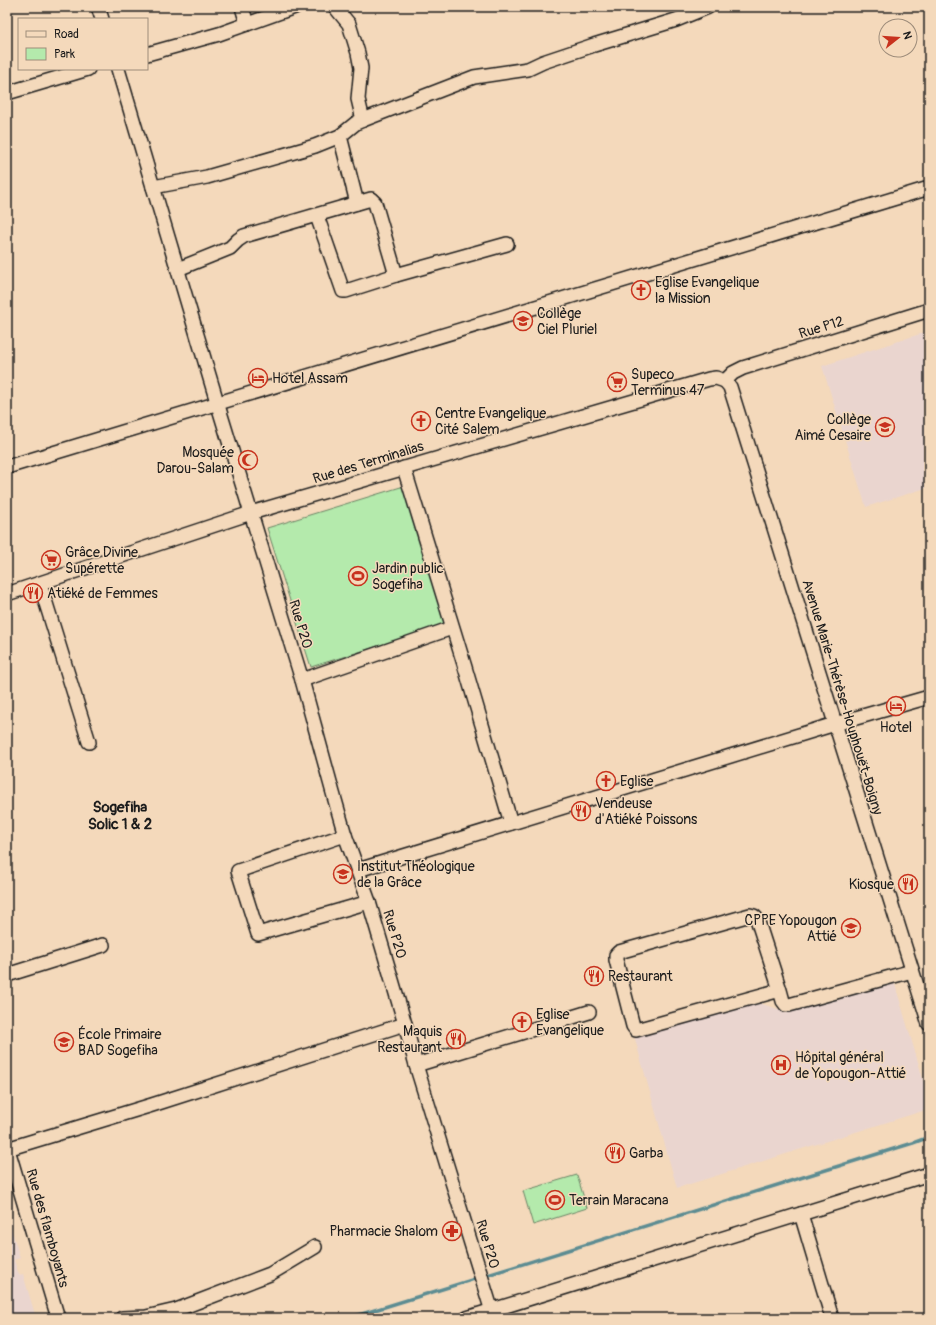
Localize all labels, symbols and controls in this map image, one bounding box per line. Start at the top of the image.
legend [18,18,148,70]
north arrow [878,18,918,58]
text: Road [54,27,79,42]
text: N [900,30,915,41]
text: Park [54,47,75,62]
place label: Eglise Evangelique la Mission [655,274,759,307]
church icon: Eglise Evangelique la Mission [630,279,652,301]
place label: Collège Ciel Pluriel [537,305,597,338]
school or university icon: Collège Ciel Pluriel [512,310,534,332]
street label: Rue P12 [797,313,846,342]
place label: Supeco Terminus 47 [631,366,705,399]
hotel icon: Hotel Assam [247,367,269,389]
place label: Hotel Assam [272,370,348,387]
supermarket icon: Supeco Terminus 47 [606,371,628,393]
place label: Centre Evangelique Cité Salem [435,405,546,438]
church icon: Centre Evangelique Cité Salem [410,410,432,432]
place label: Collège Aimé Cesaire [794,411,871,444]
school or university icon: Collège Aimé Cesaire [874,416,896,438]
street label: Rue des Terminalias [311,437,426,487]
place label: Mosquée Darou-Salam [157,444,234,477]
mosque icon: Mosquée Darou-Salam [237,449,259,471]
place label: Grâce Divine Supérette [65,544,138,577]
supermarket icon: Grâce Divine Supérette [40,549,62,571]
place label: Jardin public Sogefiha [372,560,444,593]
sports icon: Jardin public Sogefiha [347,565,369,587]
street label: Avenue Marie-Thérèse-Houphouët-Boigny [799,577,887,817]
restaurant icon: Atiéké de Femmes [22,582,44,604]
place label: Atiéké de Femmes [47,585,158,602]
street label: Rue P20 [285,598,316,651]
hotel icon: Hotel [885,695,907,717]
place label: Hotel [880,719,912,736]
church icon: Eglise [595,770,617,792]
place label: Eglise [620,773,653,790]
place label: Vendeuse d'Atiéké Poissons [595,795,698,828]
district label: Sogefiha Solic 1 & 2 [88,798,152,834]
restaurant icon: Vendeuse d'Atiéké Poissons [570,800,592,822]
place label: Institut Théologique de la Grâce [357,858,475,891]
school or university icon: Institut Théologique de la Grâce [332,863,354,885]
restaurant icon: Kiosque [897,873,919,895]
place label: Kiosque [849,876,894,893]
street label: Rue P20 [379,908,410,961]
place label: CPPE Yopougon Attié [745,912,837,945]
school or university icon: CPPE Yopougon Attié [840,917,862,939]
restaurant icon: Restaurant [583,965,605,987]
place label: Restaurant [608,968,673,985]
place label: Eglise Evangelique [536,1006,604,1039]
church icon: Eglise Evangelique [511,1011,533,1033]
place label: Maquis Restaurant [377,1023,443,1056]
place label: École Primaire BAD Sogefiha [78,1025,161,1059]
restaurant icon: Maquis Restaurant [445,1028,467,1050]
school or university icon: École Primaire BAD Sogefiha [53,1031,75,1053]
place label: Hôpital général de Yopougon-Attié [795,1049,906,1082]
hospital icon: Hôpital général de Yopougon-Attié [770,1054,792,1076]
restaurant icon: Garba [604,1142,626,1164]
place label: Garba [629,1145,663,1162]
street label: Rue des flamboyants [22,1167,73,1290]
sports icon: Terrain Maracana [544,1189,566,1211]
place label: Terrain Maracana [569,1192,668,1209]
street label: Rue P20 [472,1218,503,1271]
pharmacy icon: Pharmacie Shalom [441,1220,463,1242]
place label: Pharmacie Shalom [330,1223,438,1240]

